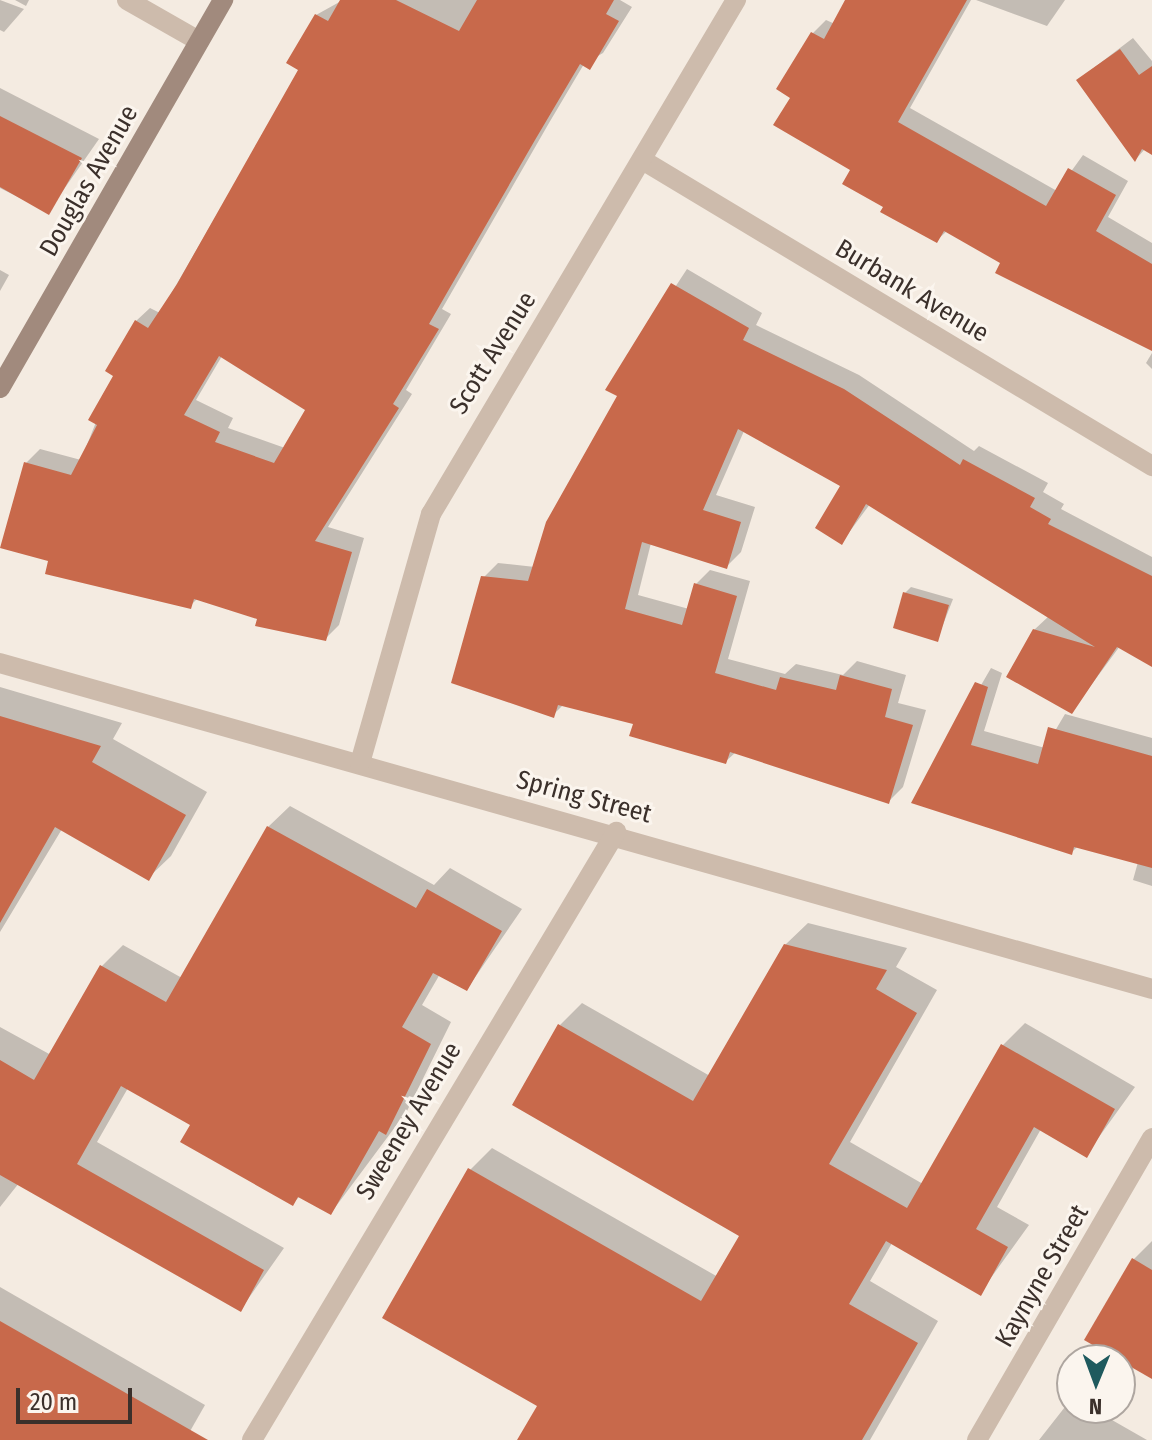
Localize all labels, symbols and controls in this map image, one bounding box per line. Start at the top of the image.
street label: Douglas Avenue [33,100,145,262]
street label: Burbank Avenue [830,233,994,349]
street label: Scott Avenue [443,286,543,420]
street label: Spring Street [513,764,655,830]
street label: Sweeney Avenue [350,1037,468,1205]
street label: Kaynyne Street [989,1199,1095,1353]
north arrow [1056,1344,1136,1424]
scale bar [20,1372,136,1422]
text: 20 m [30,1388,77,1416]
text: N [1089,1393,1102,1420]

